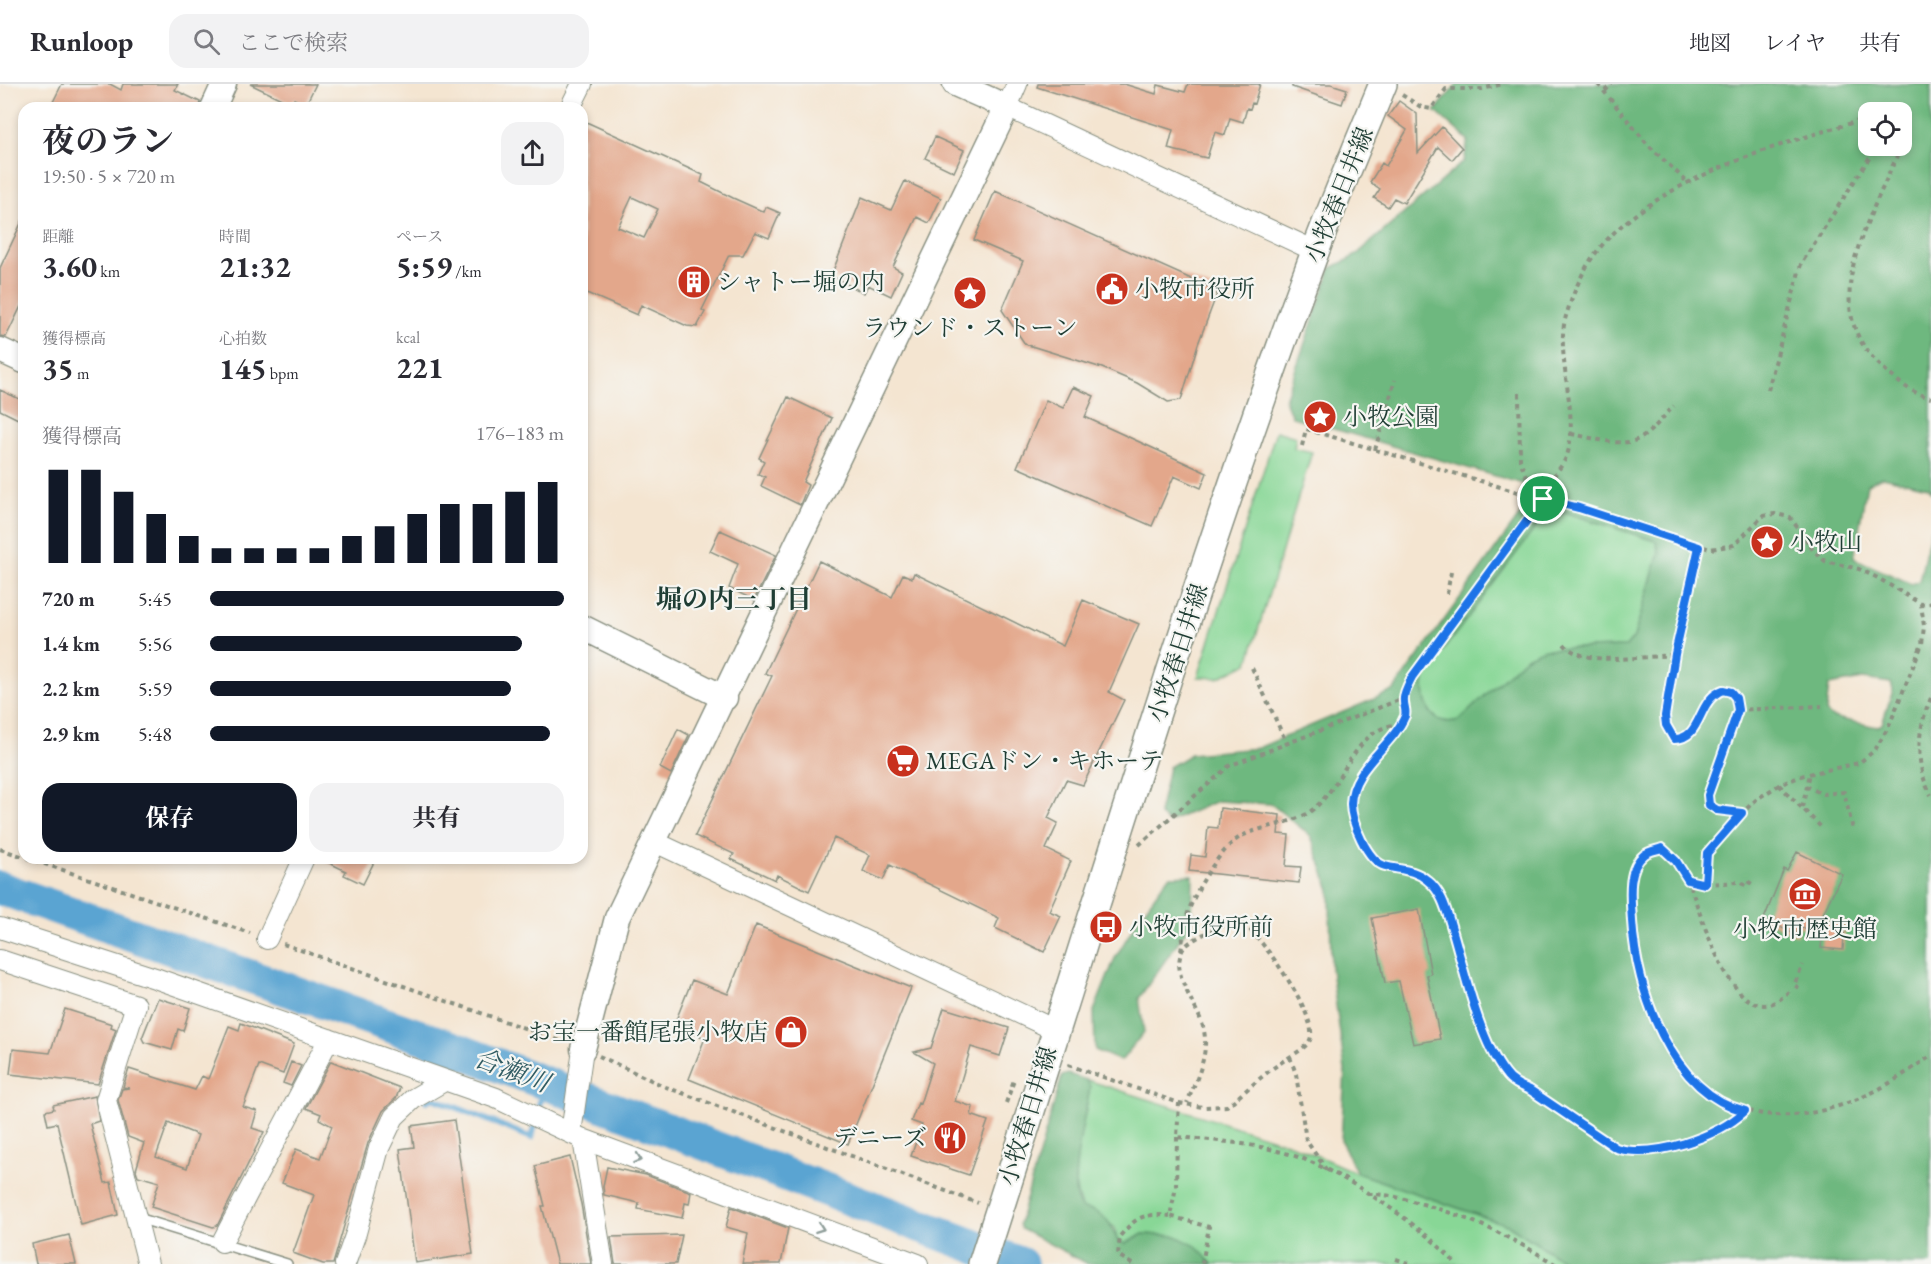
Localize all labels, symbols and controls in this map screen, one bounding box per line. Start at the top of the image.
search box [169,14,589,68]
text: Runloop [30,23,133,59]
icon: search [190,25,223,58]
text: ここで検索 [238,28,348,57]
text: 地図 [1689,29,1731,56]
text: レイヤ [1764,29,1826,56]
text: 共有 [1859,29,1901,56]
map controls [1858,102,1912,156]
button: locate [1858,102,1912,156]
text: 夜のラン [42,119,174,162]
button: share [501,122,564,185]
street label: 小牧春日井線 [1297,122,1380,267]
text: 19:50 · 5 × 720 m [42,163,175,189]
text: 距離 [42,226,74,247]
text: 時間 [219,226,251,247]
text: ペース [396,226,443,247]
text: 3.60 [42,247,97,286]
text: 21:32 [219,247,291,286]
text: 5:59 [396,247,452,286]
text: km [97,261,120,282]
text: /km [452,261,482,282]
building icon: シャトー堀の内 [676,264,712,300]
place label: シャトー堀の内 [717,266,885,297]
public building icon: 小牧市役所 [1094,271,1130,307]
place label: 小牧市役所 [1135,273,1255,304]
place icon: ラウンド・ストーン [952,275,988,311]
place label: ラウンド・ストーン [862,312,1078,343]
text: kcal [396,327,420,348]
text: 獲得標高 [42,328,106,349]
text: 心拍数 [219,328,267,349]
text: 221 [396,348,444,387]
text: 35 [42,349,74,388]
text: 145 [219,349,267,388]
text: m [74,363,89,384]
text: bpm [267,363,299,384]
place icon: 小牧公園 [1302,399,1338,435]
place label: 小牧公園 [1343,401,1439,432]
text: 176–183 m [476,420,564,446]
text: 獲得標高 [42,423,122,449]
pin [1517,473,1568,524]
icon: arrive [1526,482,1559,515]
place icon: 小牧山 [1749,524,1785,560]
place label: 小牧山 [1790,526,1862,557]
street label: 小牧春日井線 [1141,580,1215,726]
district label: 堀の内三丁目 [656,582,812,616]
text: 720 m [42,586,95,612]
text: 5:45 [138,586,172,612]
text: 1.4 km [42,631,100,657]
text: 5:56 [138,631,172,657]
text: 2.2 km [42,676,100,702]
text: 5:59 [138,676,172,702]
text: 2.9 km [42,721,100,747]
text: 5:48 [138,721,172,747]
supermarket icon: MEGAドン・キホーテ [885,743,921,779]
place label: MEGAドン・キホーテ [926,745,1163,776]
button: 保存 [42,783,297,852]
button: 共有 [309,783,564,852]
museum icon: 小牧市歴史館 [1787,876,1823,912]
bus stop icon: 小牧市役所前 [1088,909,1124,945]
place label: 小牧市役所前 [1129,911,1273,942]
place label: 小牧市歴史館 [1733,913,1877,944]
shop icon: お宝一番館尾張小牧店 [773,1014,809,1050]
place label: お宝一番館尾張小牧店 [528,1016,768,1047]
water label: 合瀬川 [469,1040,557,1101]
street label: 小牧春日井線 [992,1042,1063,1189]
restaurant icon: デニーズ [932,1120,968,1156]
place label: デニーズ [833,1122,927,1153]
one-way arrow [632,1152,643,1165]
one-way arrow [815,1220,825,1233]

